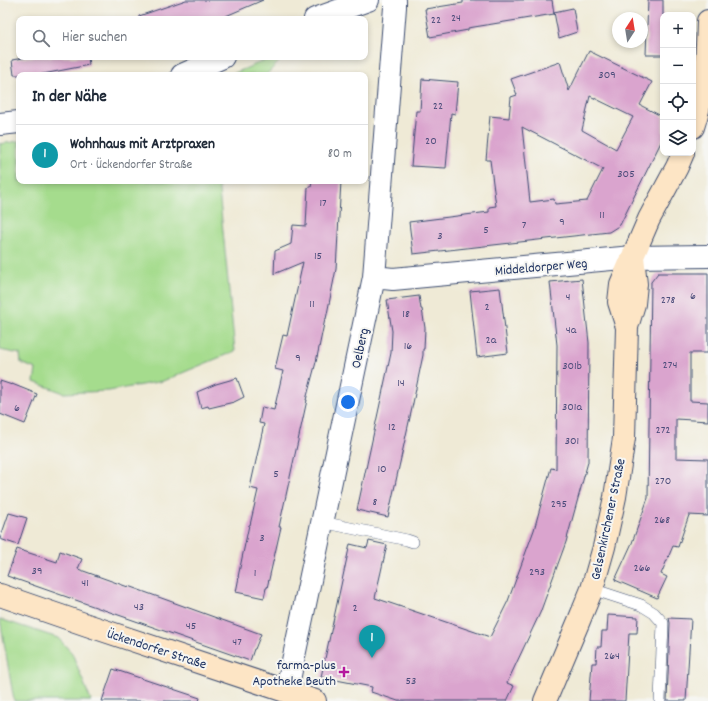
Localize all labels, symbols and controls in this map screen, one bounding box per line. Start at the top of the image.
house number: 24 [451,10,461,27]
house number: 22 [431,12,441,29]
north arrow [612,12,648,48]
map controls [660,12,696,156]
button: + [660,12,696,48]
search box [16,16,368,60]
icon: search [30,27,52,49]
text: Hier suchen [62,27,127,49]
button: − [660,48,696,84]
house number: 309 [598,67,616,84]
button: locate [660,84,696,120]
text: In der Nähe [32,86,107,110]
house number: 22 [433,98,443,115]
button: layers [660,120,696,156]
house number: 20 [425,133,437,150]
text: Wohnhaus mit Arztpraxen [70,134,215,156]
text: 1 [44,145,46,164]
text: 80 m [328,145,352,164]
text: Ort · Ückendorfer Straße [70,156,192,175]
house number: 305 [617,166,635,183]
house number: 17 [319,195,327,212]
house number: 11 [599,207,605,224]
house number: 9 [559,214,565,231]
house number: 7 [522,217,527,234]
house number: 5 [483,222,489,239]
house number: 3 [437,228,443,245]
house number: 15 [314,248,322,265]
street label: Middeldorper Weg [494,254,588,282]
house number: 6 [690,288,696,305]
house number: 4 [566,289,571,306]
house number: 278 [661,292,676,309]
house number: 11 [309,296,315,313]
house number: 2 [484,299,490,316]
house number: 18 [402,306,410,323]
house number: 4a [566,322,577,339]
street label: Oelberg [347,326,375,371]
house number: 2a [486,332,497,349]
house number: 16 [404,338,412,355]
house number: 9 [295,350,301,367]
house number: 274 [663,357,677,374]
house number: 301b [562,358,582,375]
house number: 14 [397,375,405,392]
your location [338,392,358,412]
house number: 301a [562,399,582,416]
house number: 6 [14,400,20,417]
house number: 12 [388,419,396,436]
house number: 272 [655,422,671,439]
house number: 301 [565,433,579,450]
street label: Gelsenkirchener Straße [586,457,632,582]
house number: 10 [377,461,387,478]
house number: 5 [273,466,279,483]
house number: 270 [655,473,671,490]
house number: 8 [373,494,378,511]
house number: 295 [551,496,567,513]
house number: 268 [654,512,670,529]
house number: 3 [259,530,265,547]
house number: 266 [633,560,651,577]
house number: 39 [32,563,42,580]
house number: 293 [529,564,545,581]
house number: 1 [254,565,256,582]
house number: 41 [81,575,89,592]
house number: 43 [134,599,144,616]
house number: 2 [352,600,358,617]
house number: 45 [186,618,196,635]
street label: Ückendorfer Straße [104,624,209,675]
pin: 1 [359,625,385,658]
house number: 47 [232,634,242,651]
house number: 264 [604,648,620,665]
place label: farma-plus Apotheke Beuth [252,656,336,692]
marker: farma-plus Apotheke Beuth [339,667,349,677]
house number: 53 [406,673,416,690]

